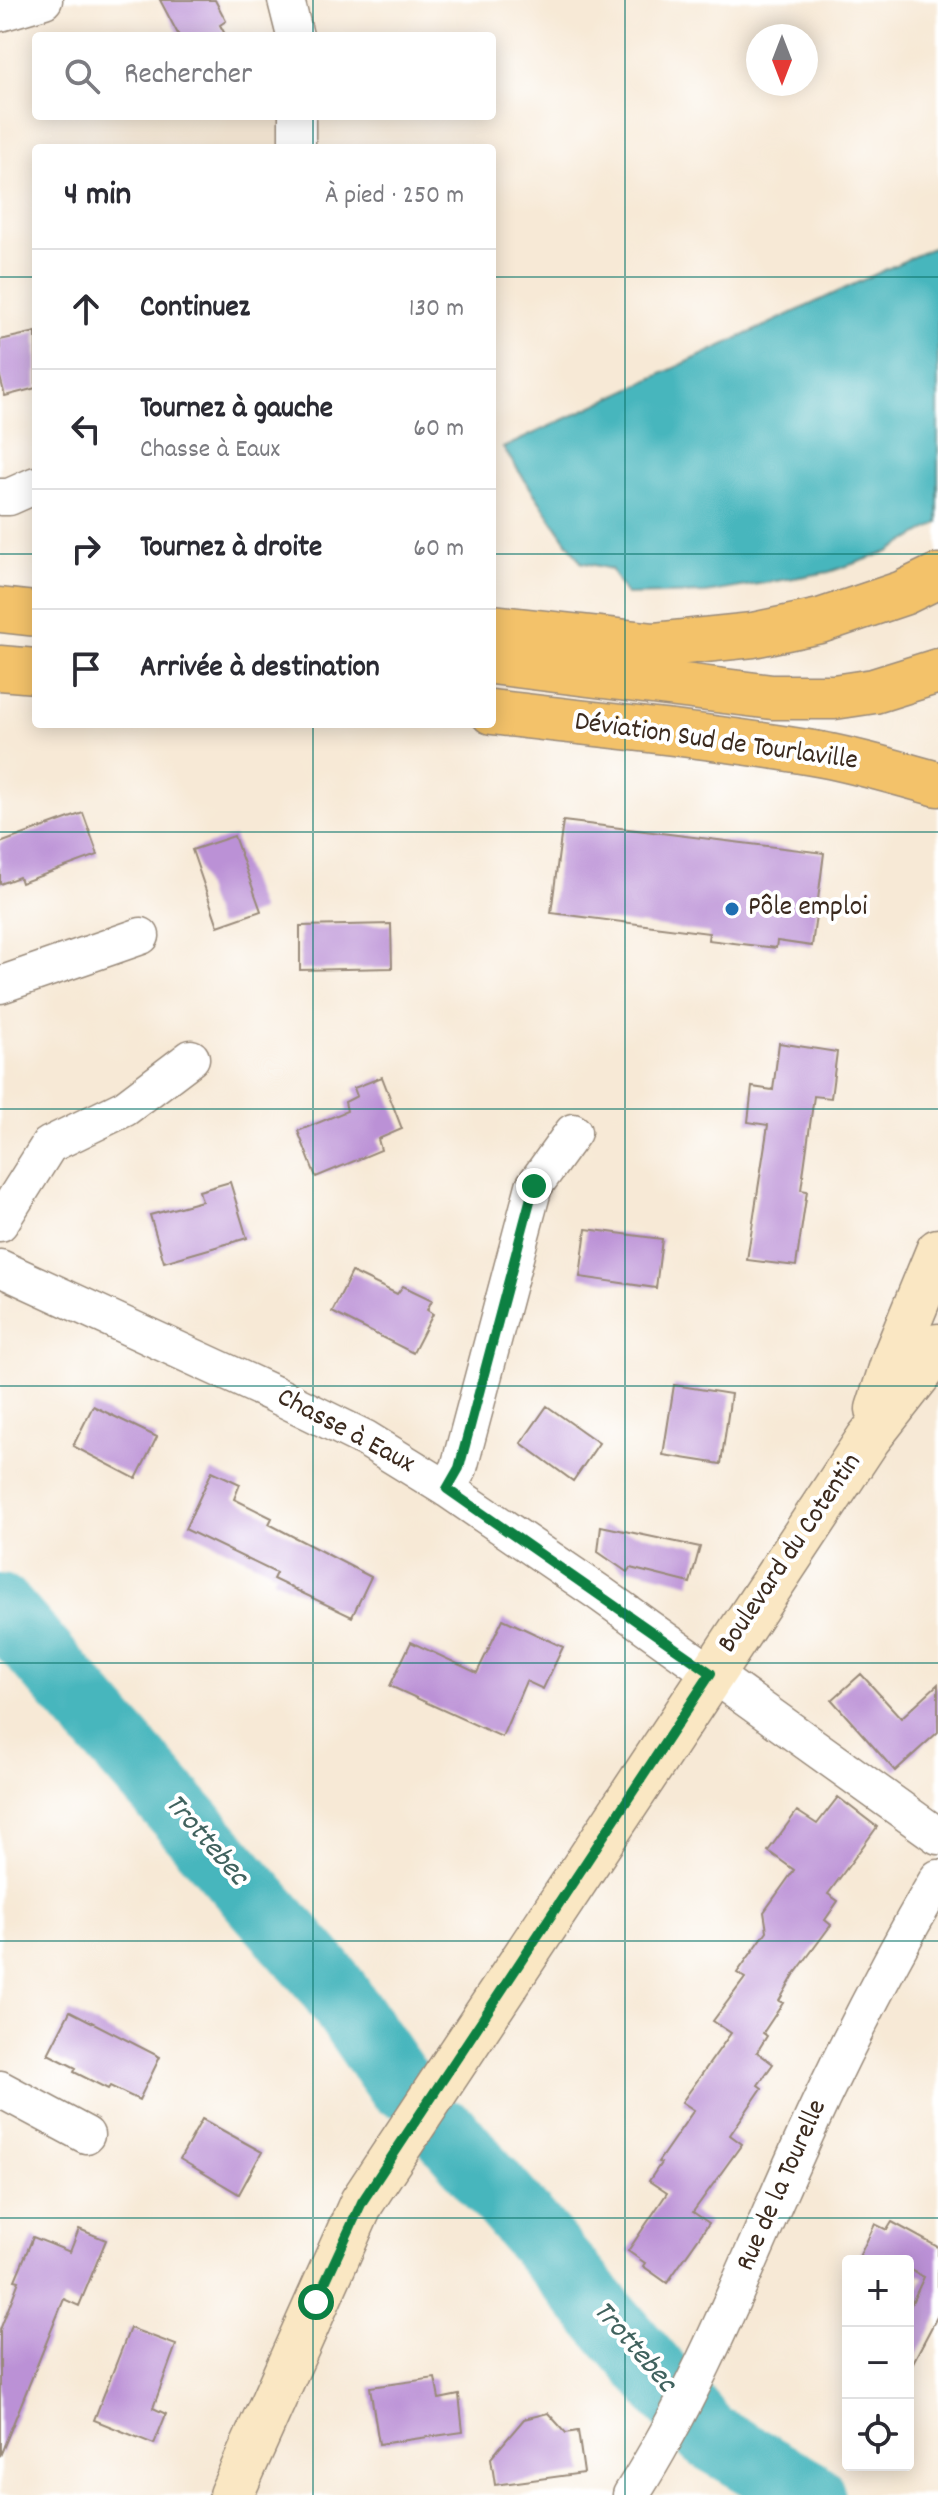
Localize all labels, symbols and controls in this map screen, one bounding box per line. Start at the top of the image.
north arrow [746,24,818,96]
search box [32,32,496,120]
icon: search [60,54,104,98]
text: Rechercher [124,55,252,98]
text: 4 min [64,172,131,221]
text: À pied · 250 m [325,178,464,215]
icon: ahead [64,287,108,331]
text: Continuez [140,288,250,331]
text: 130 m [409,291,464,328]
text: Tournez à gauche [140,389,333,432]
icon: left [64,407,108,451]
text: 60 m [413,411,464,448]
text: Chasse à Eaux [140,432,280,469]
icon: right [64,527,108,571]
text: Tournez à droite [140,528,322,571]
text: 60 m [413,531,464,568]
icon: arrive [64,647,108,691]
text: Arrivée à destination [140,648,380,691]
street label: Déviation Sud de Tourlaville [572,703,860,783]
place label: Pôle emploi [748,889,867,929]
marker: Pôle emploi [723,900,741,918]
route end [516,1168,552,1204]
street label: Chasse à Eaux [269,1379,421,1485]
street label: Boulevard du Cotentin [709,1446,873,1662]
water label: Trottebec [153,1785,259,1898]
street label: Rue de la Tourelle [727,2094,839,2278]
map controls [842,2255,914,2471]
button: + [842,2255,914,2327]
route start [298,2284,334,2320]
water label: Trottebec [581,2292,687,2405]
button: − [842,2327,914,2399]
button: locate [842,2399,914,2471]

